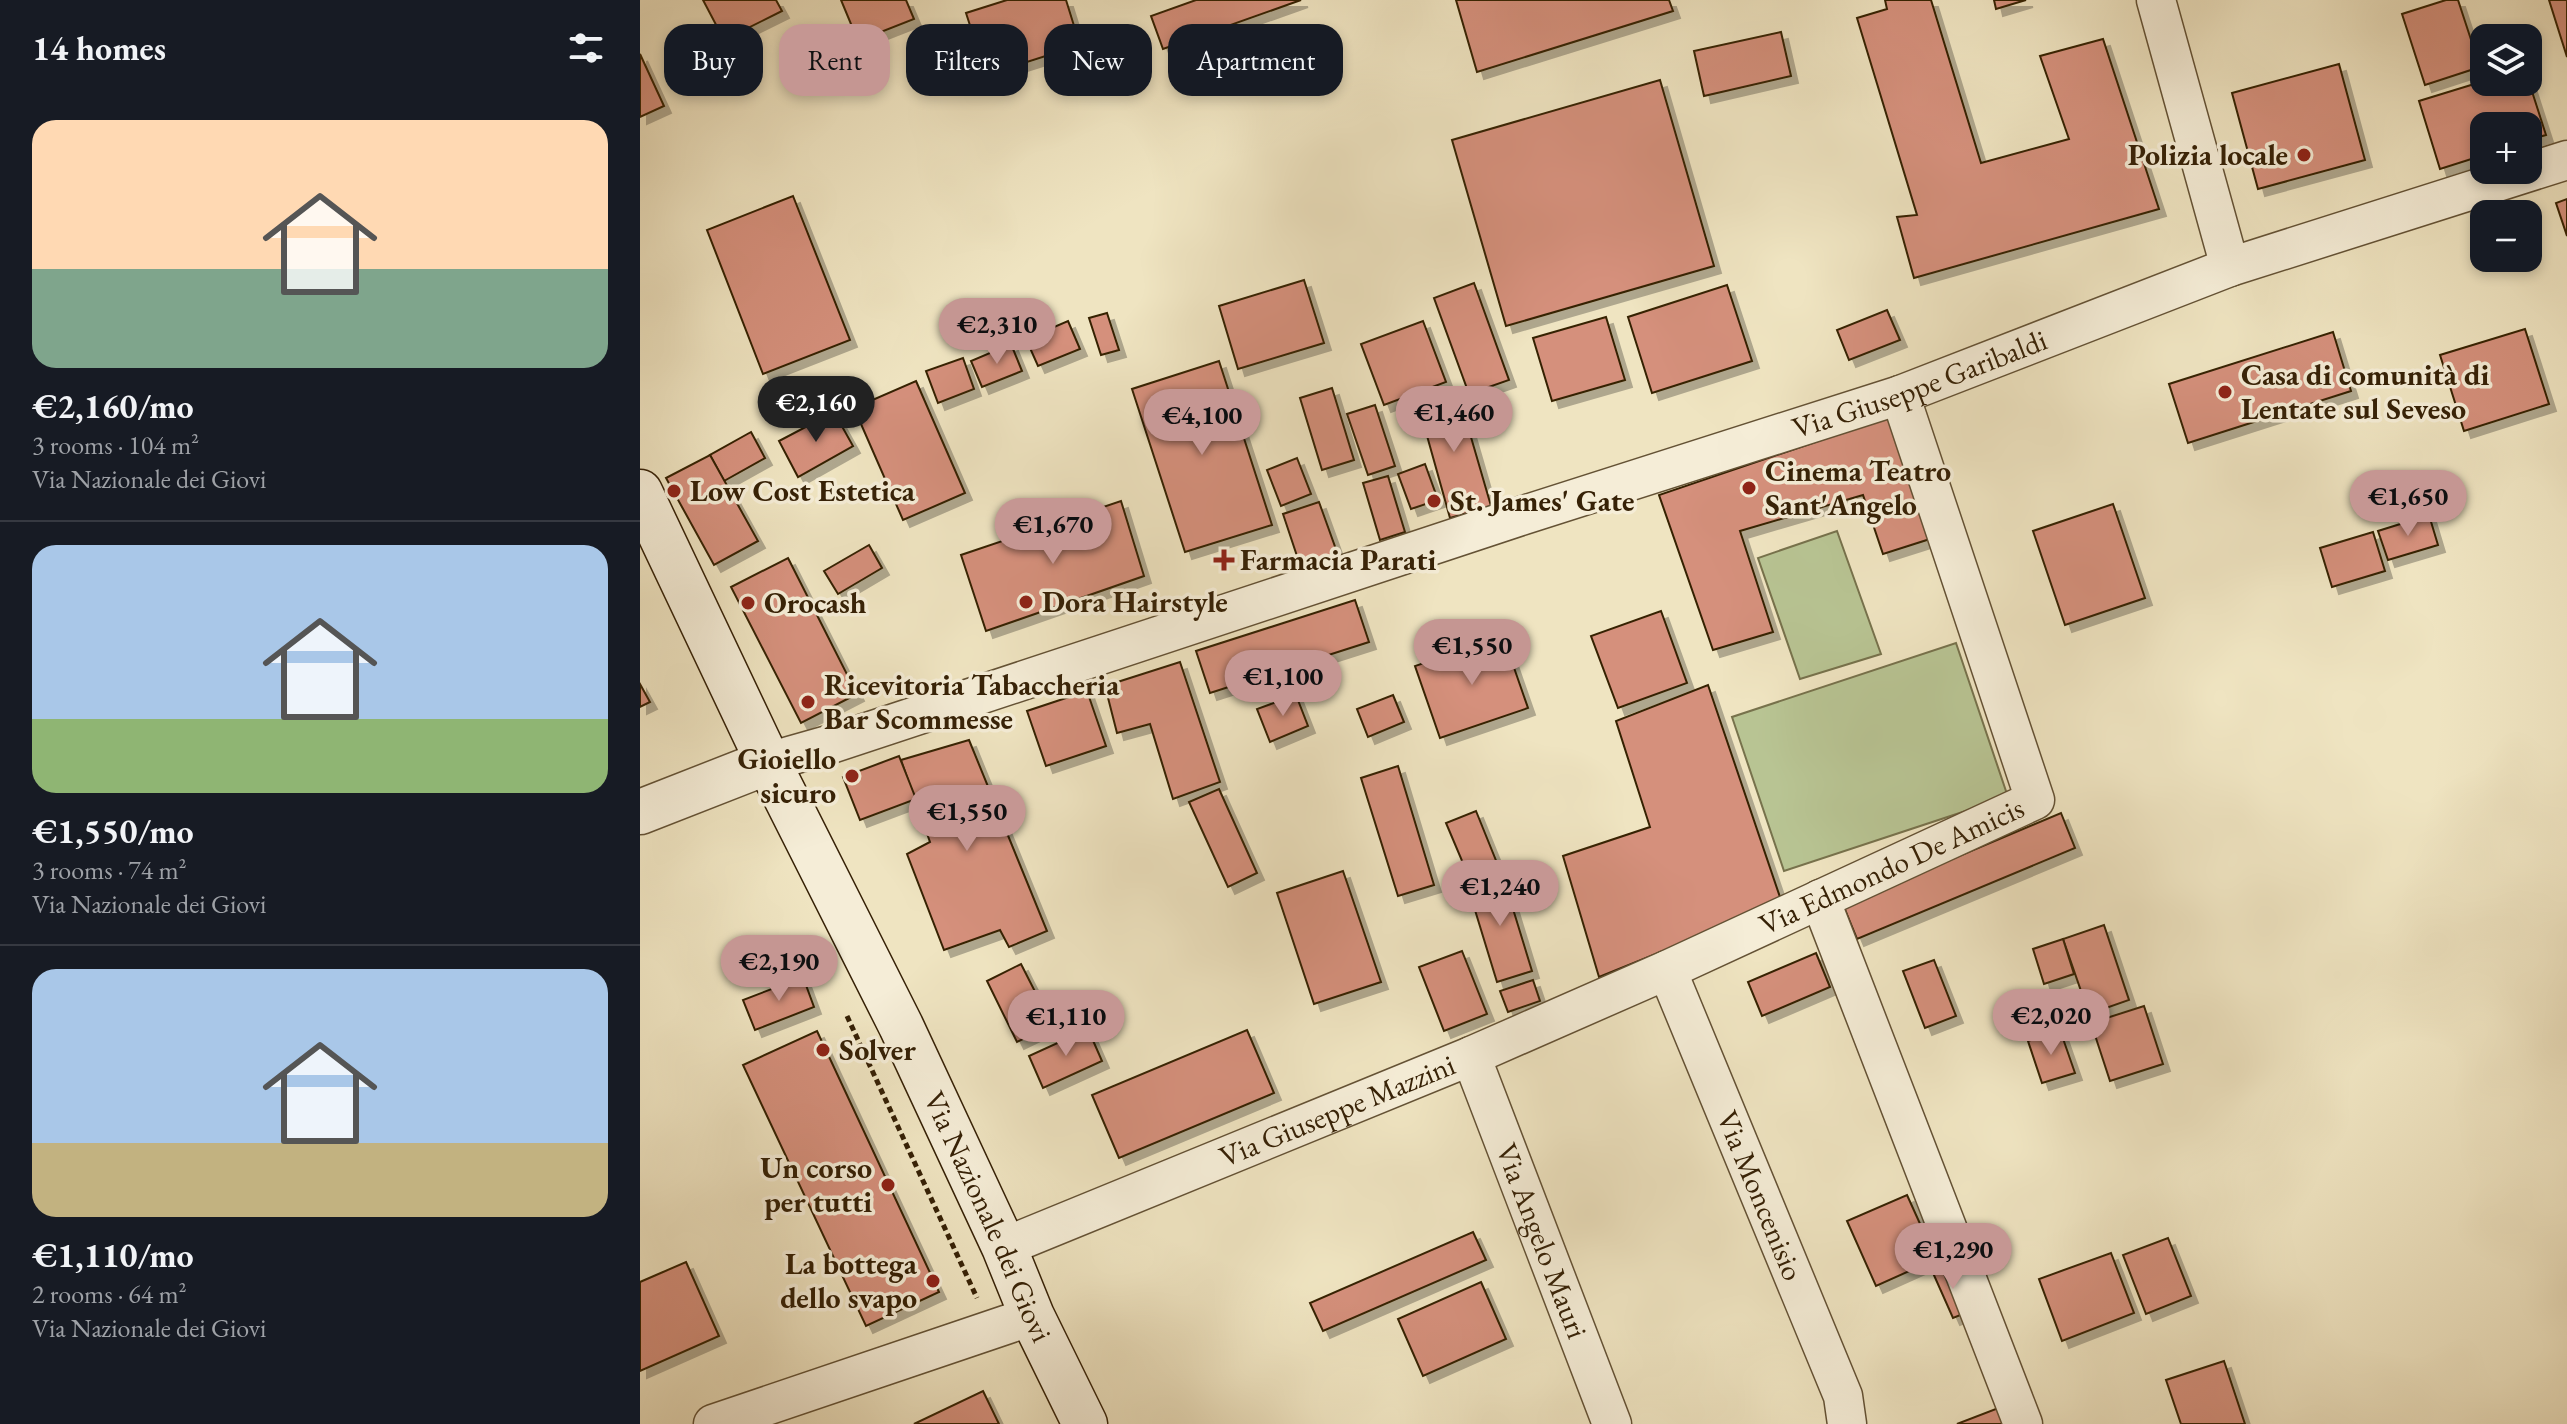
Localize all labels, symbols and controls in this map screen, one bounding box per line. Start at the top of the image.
chip: Buy [664,24,763,96]
chip: Rent [779,24,890,96]
chip: Filters [906,24,1028,96]
chip: New [1044,24,1152,96]
chip: Apartment [1168,24,1343,96]
map controls [2470,24,2542,272]
button: layers [2470,24,2542,96]
text: 14 homes [32,26,166,70]
icon: filters [564,26,608,70]
button: + [2470,112,2542,184]
place label: Polizia locale [2128,135,2288,174]
marker: Polizia locale [2295,146,2313,164]
icon: home [248,172,392,316]
button: − [2470,200,2542,272]
pin: €2,310 [932,298,1062,366]
text: €2,310 [957,307,1037,341]
street label: Via Giuseppe Garibaldi [1787,320,2052,447]
place label: Casa di comunità di Lentate sul Seveso [2241,355,2490,428]
pin: €2,160 [751,376,881,444]
marker: Casa di comunità di Lentate sul Seveso [2216,383,2234,401]
text: €2,160/mo [32,384,194,428]
text: €2,160 [776,385,856,419]
pin: €1,460 [1389,386,1519,454]
pin: €4,100 [1137,389,1267,457]
text: €1,460 [1414,395,1494,429]
text: €4,100 [1162,398,1242,432]
text: 3 rooms · 104 m² [32,428,199,462]
place label: Cinema Teatro Sant'Angelo [1765,451,1951,524]
text: Via Nazionale dei Giovi [32,462,267,496]
pin: €1,650 [2343,470,2473,538]
place label: Low Cost Estetica [690,471,916,510]
marker: Cinema Teatro Sant'Angelo [1740,479,1758,497]
text: €1,650 [2368,479,2448,513]
place label: St. James' Gate [1450,481,1635,520]
marker: Low Cost Estetica [665,482,683,500]
marker: St. James' Gate [1425,492,1443,510]
pin: €1,670 [988,498,1118,566]
text: €1,670 [1013,507,1093,541]
place label: Farmacia Parati [1240,540,1436,579]
marker: Farmacia Parati [1215,551,1233,569]
place label: Dora Hairstyle [1042,582,1228,621]
place label: Orocash [764,583,867,622]
marker: Dora Hairstyle [1017,593,1035,611]
marker: Orocash [739,594,757,612]
icon: home [248,597,392,741]
pin: €1,550 [1407,619,1537,687]
text: €1,550 [1432,628,1512,662]
pin: €1,100 [1218,650,1348,718]
text: €1,100 [1243,659,1323,693]
place label: Ricevitoria Tabaccheria Bar Scommesse [824,665,1120,738]
marker: Ricevitoria Tabaccheria Bar Scommesse [799,693,817,711]
place label: Gioiello sicuro [737,739,836,812]
marker: Gioiello sicuro [843,767,861,785]
pin: €1,550 [902,785,1032,853]
street label: Via Edmondo De Amicis [1753,788,2030,944]
text: €1,550 [927,794,1007,828]
text: €1,550/mo [32,809,194,853]
text: 3 rooms · 74 m² [32,853,187,887]
pin: €1,240 [1435,860,1565,928]
text: €1,240 [1460,869,1540,903]
text: Via Nazionale dei Giovi [32,887,267,921]
pin: €2,190 [714,935,844,1003]
text: €2,190 [739,944,819,978]
pin: €2,020 [1986,989,2116,1057]
pin: €1,110 [1001,990,1131,1058]
text: €2,020 [2011,998,2091,1032]
text: €1,110 [1026,999,1106,1033]
icon: home [248,1021,392,1165]
place label: Solver [839,1030,916,1069]
marker: Solver [814,1041,832,1059]
street label: Via Giuseppe Mazzini [1213,1045,1461,1176]
street label: Via Nazionale dei Giovi [915,1085,1062,1348]
street label: Via Moncenisio [1708,1104,1813,1286]
street label: Via Angelo Mauri [1487,1138,1597,1344]
place label: Un corso per tutti [760,1148,872,1221]
marker: Un corso per tutti [879,1176,897,1194]
pin: €1,290 [1888,1223,2018,1291]
text: €1,290 [1913,1232,1993,1266]
text: €1,110/mo [32,1233,194,1277]
place label: La bottega dello svapo [780,1244,918,1317]
marker: La bottega dello svapo [924,1272,942,1290]
text: 2 rooms · 64 m² [32,1277,187,1311]
text: Via Nazionale dei Giovi [32,1311,267,1345]

